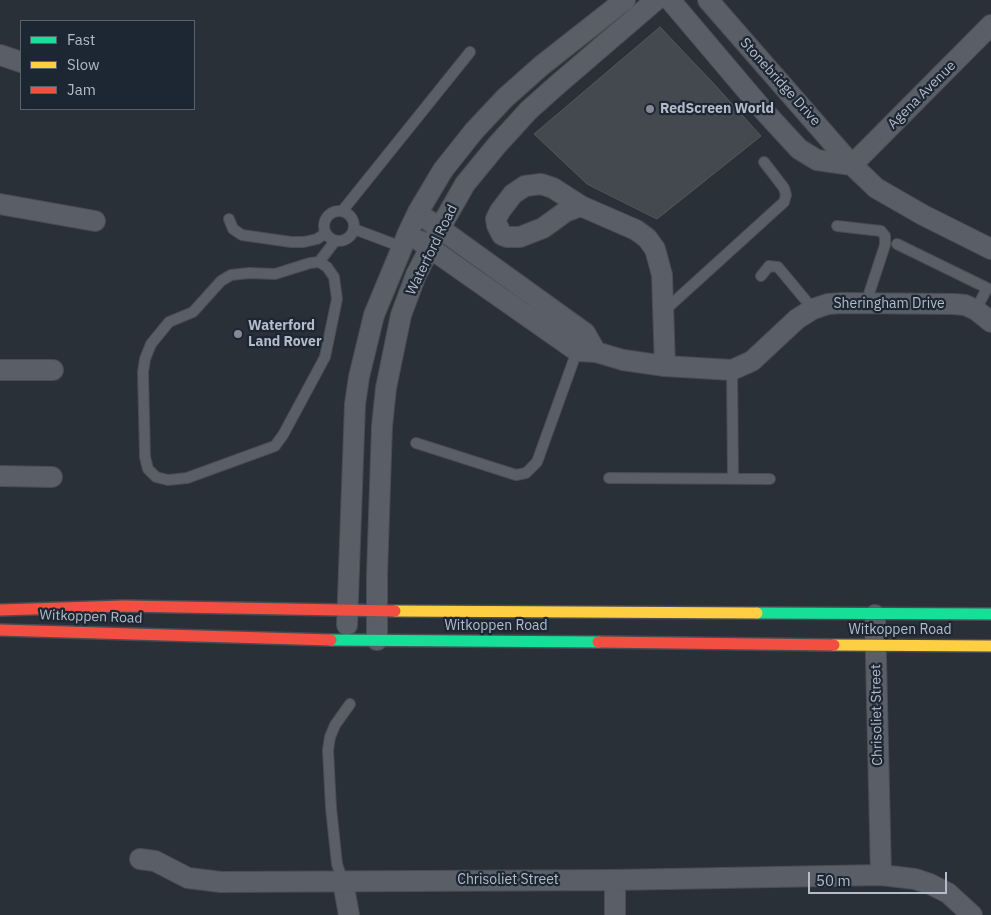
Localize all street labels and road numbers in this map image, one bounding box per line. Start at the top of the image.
street label: Stonebridge Drive [736,35,824,129]
street label: Agena Avenue [884,57,960,133]
street label: Waterford Road [403,202,461,298]
street label: Sheringham Drive [833,296,945,312]
street label: Witkoppen Road [39,607,143,627]
street label: Witkoppen Road [444,618,548,634]
street label: Witkoppen Road [848,622,952,638]
street label: Chrisoliet Street [868,664,886,766]
street label: Chrisoliet Street [457,872,559,888]

